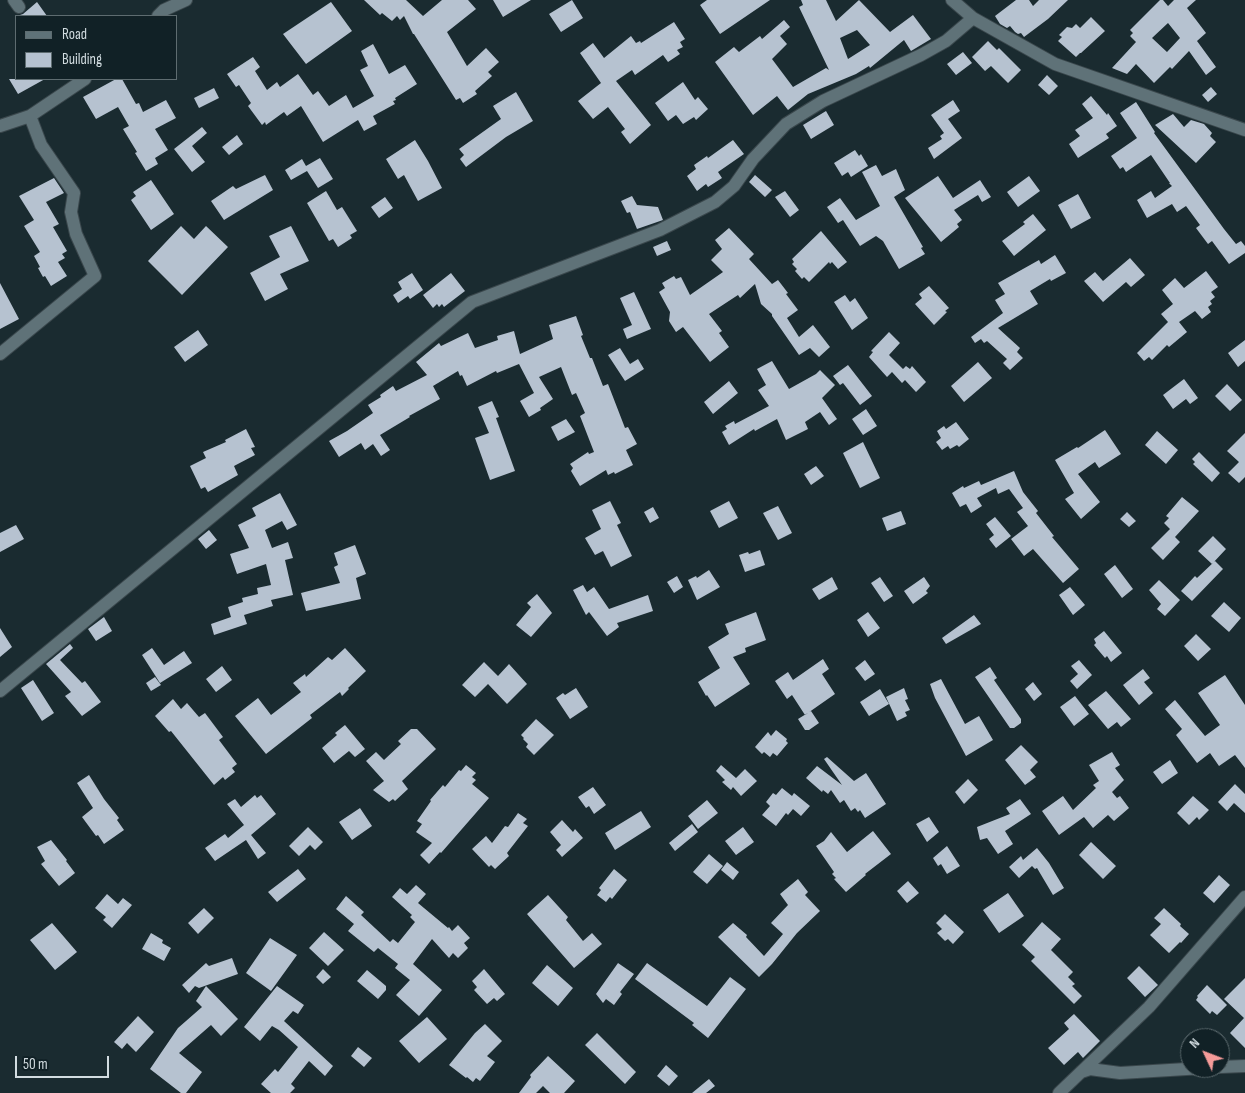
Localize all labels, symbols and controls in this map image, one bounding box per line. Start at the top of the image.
legend [15,15,178,80]
text: Road [62,25,87,44]
text: Building [62,50,102,69]
north arrow [1180,1028,1230,1078]
text: N [1186,1035,1203,1052]
scale bar [18,1046,111,1078]
text: 50 m [23,1055,48,1074]

